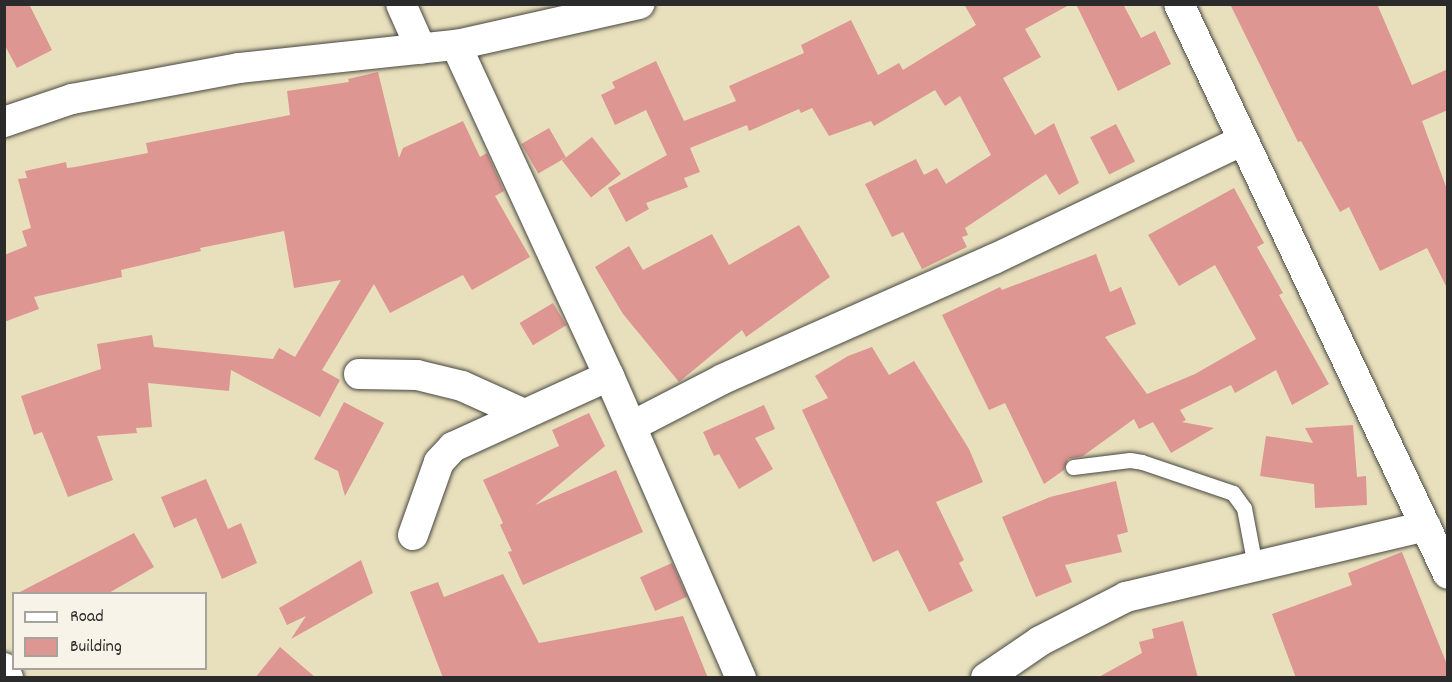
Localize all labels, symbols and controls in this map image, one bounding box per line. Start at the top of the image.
legend [12,592,207,670]
text: Road [70,605,104,630]
text: Building [70,635,122,660]

